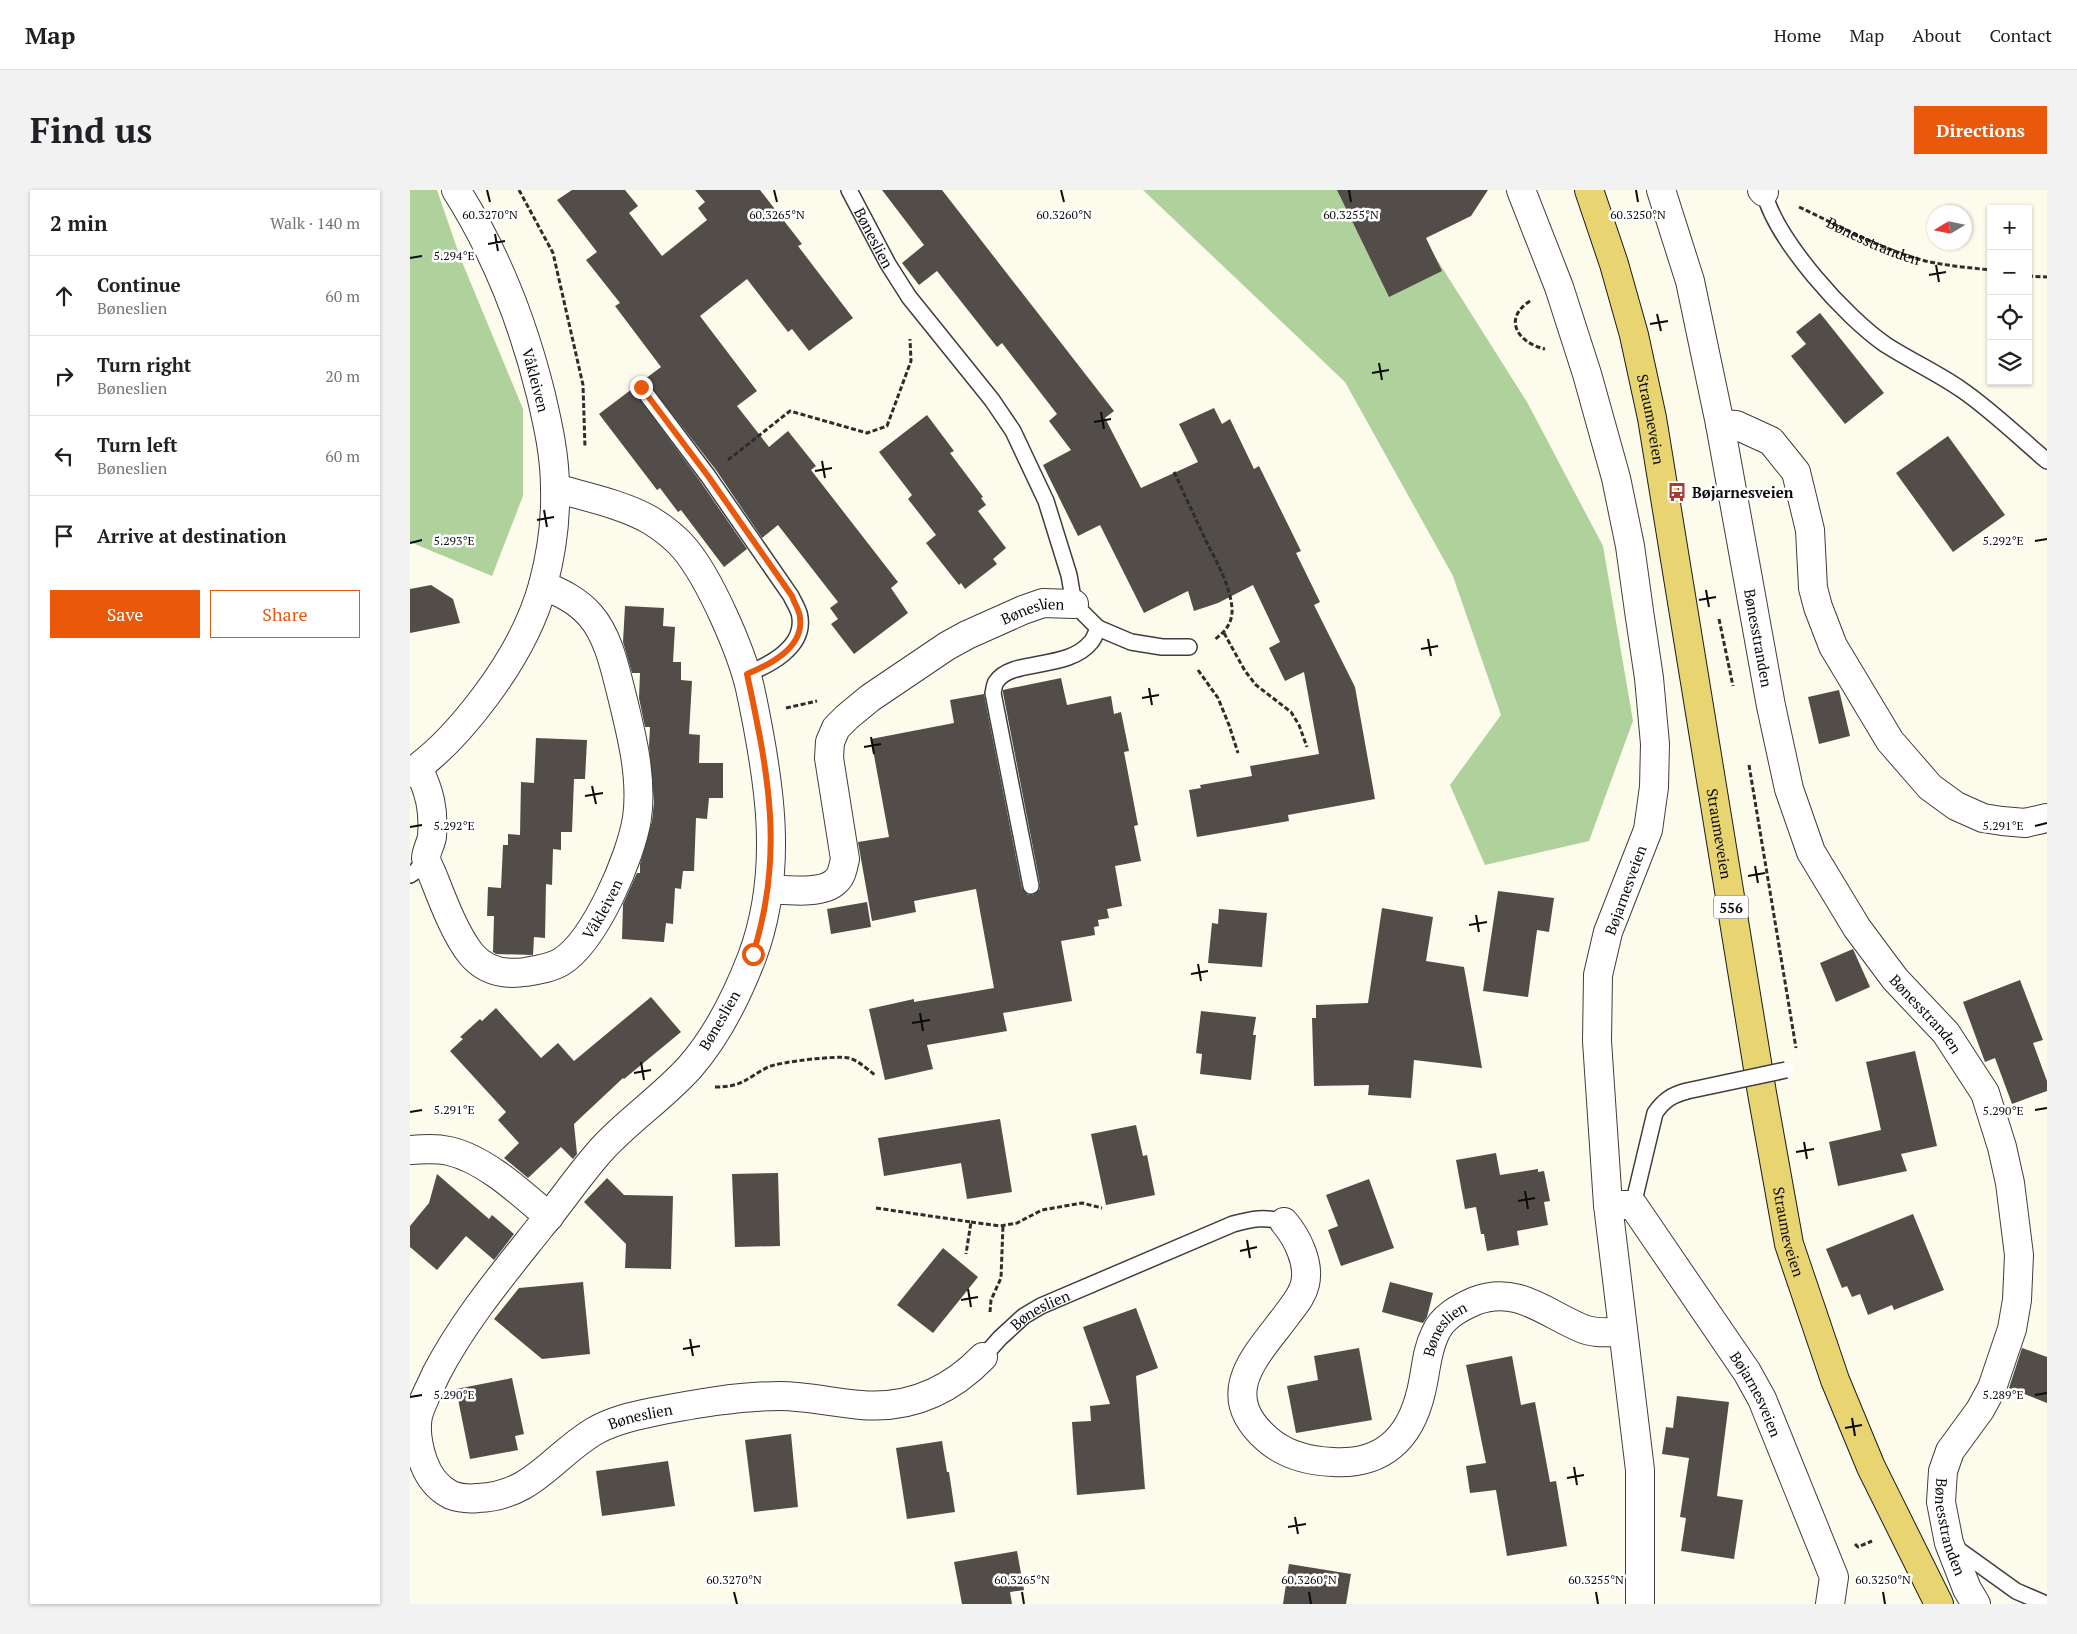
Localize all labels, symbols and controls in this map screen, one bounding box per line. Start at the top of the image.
text: Map [25,19,75,51]
text: Home [1774,23,1821,47]
text: Map [1849,23,1884,47]
text: About [1912,23,1961,47]
text: Contact [1989,23,2052,47]
button: Directions [1914,106,2047,154]
text: Find us [30,107,152,153]
street label: Bøneslien [850,204,898,272]
north arrow [1927,205,1972,250]
map controls [1987,205,2032,385]
button: + [1987,205,2032,250]
text: 60.3270°N [462,207,518,222]
text: 60.3265°N [749,207,805,222]
text: 60.3260°N [1036,207,1092,222]
text: 60.3255°N [1323,207,1379,222]
text: 60.3250°N [1610,207,1666,222]
text: 2 min [50,209,107,237]
text: Walk · 140 m [270,212,360,234]
street label: Bønesstranden [1824,212,1923,269]
text: 5.294°E [433,248,475,263]
button: − [1987,250,2032,295]
text: Continue [97,272,181,297]
icon: ahead [50,282,78,310]
text: 60 m [325,285,360,307]
button: locate [1987,295,2032,340]
text: Bøneslien [97,297,167,319]
button: layers [1987,340,2032,385]
street label: Våkleiven [518,346,554,414]
text: Turn right [97,352,191,377]
icon: right [50,362,78,390]
text: 20 m [325,365,360,387]
street label: Straumeveien [1633,372,1669,466]
route end [630,376,653,399]
text: Bøneslien [97,377,167,399]
text: Turn left [97,432,178,457]
icon: left [50,442,78,470]
text: 60 m [325,445,360,467]
text: Bøneslien [97,457,167,479]
bus stop icon: Bøjarnesveien [1666,481,1688,503]
place label: Bøjarnesveien [1692,482,1794,502]
icon: arrive [50,522,78,550]
text: Arrive at destination [97,523,286,548]
text: 5.293°E [433,533,475,548]
text: 5.292°E [1982,533,2024,548]
street label: Bønesstranden [1740,587,1777,689]
button: Save [50,590,200,638]
button: Share [210,590,360,638]
street label: Bøneslien [998,593,1065,629]
street label: Straumeveien [1703,787,1737,881]
text: 5.292°E [433,818,475,833]
text: 5.291°E [1982,818,2024,833]
street label: Bøjarnesveien [1600,842,1650,938]
street label: Våkleiven [577,876,626,943]
road number: 556 [1714,896,1748,919]
route start [742,943,765,966]
street label: Bønesstranden [1886,970,1967,1057]
street label: Bøneslien [694,986,744,1054]
text: 5.291°E [433,1102,475,1117]
text: 5.290°E [1982,1103,2024,1118]
street label: Straumeveien [1769,1185,1809,1279]
street label: Bøneslien [1005,1285,1073,1334]
street label: Bøneslien [1418,1297,1470,1359]
street label: Bøjarnesveien [1726,1347,1786,1440]
text: 5.290°E [433,1387,475,1402]
text: 5.289°E [1982,1387,2024,1402]
street label: Bøneslien [605,1398,674,1434]
street label: Bønesstranden [1931,1478,1971,1578]
text: 60.3270°N [706,1572,762,1587]
text: 60.3265°N [994,1572,1050,1587]
text: 60.3260°N [1281,1572,1337,1587]
text: 60.3255°N [1568,1572,1624,1587]
text: 60.3250°N [1855,1572,1911,1587]

